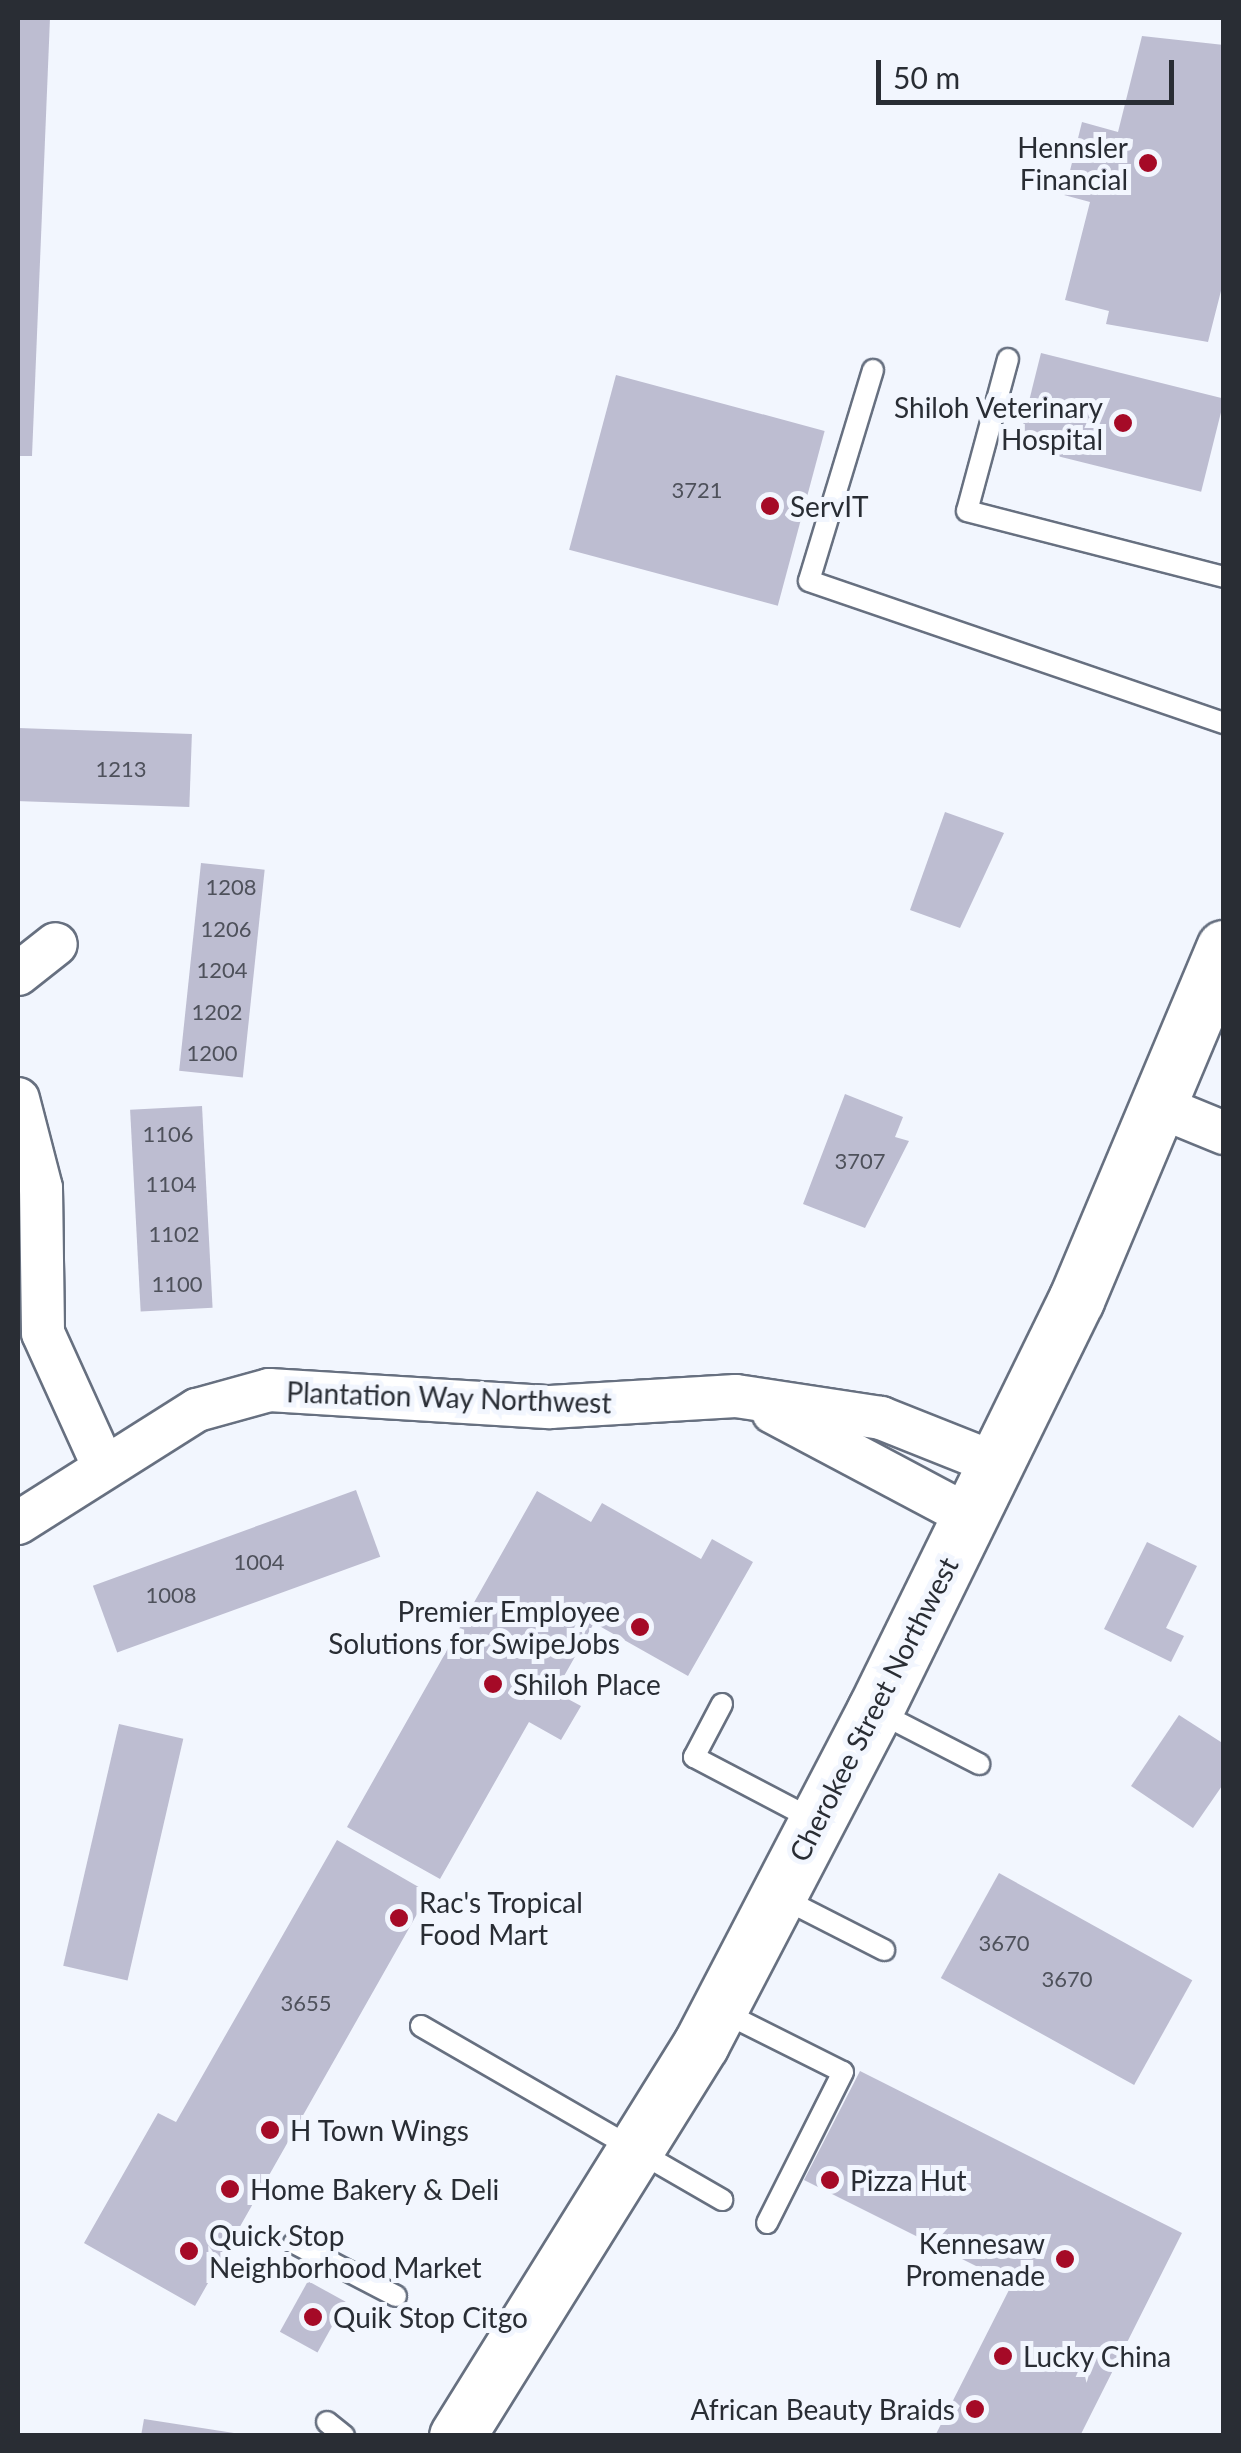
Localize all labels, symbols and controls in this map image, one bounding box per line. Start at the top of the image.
scale bar [881,40,1178,102]
text: 50 m [893,59,960,95]
place label: Hennsler Financial [1017,130,1128,196]
marker: Hennsler Financial [1137,152,1159,174]
place label: Shiloh Veterinary Hospital [893,390,1103,456]
marker: Shiloh Veterinary Hospital [1112,412,1134,434]
house number: 3721 [671,477,723,503]
place label: ServIT [790,489,869,523]
marker: ServIT [759,495,781,517]
house number: 1213 [95,756,147,782]
house number: 1208 [205,874,257,900]
house number: 1206 [200,916,252,942]
house number: 1204 [196,957,248,983]
house number: 1202 [191,999,243,1025]
house number: 1200 [186,1040,238,1066]
house number: 1106 [142,1121,194,1147]
house number: 3707 [834,1148,886,1174]
house number: 1104 [145,1171,197,1197]
house number: 1102 [148,1221,200,1247]
house number: 1100 [151,1271,203,1297]
street label: Plantation Way Northwest [285,1375,613,1419]
house number: 1004 [233,1549,285,1575]
street label: Cherokee Street Northwest [782,1551,964,1867]
house number: 1008 [145,1582,197,1608]
place label: Premier Employee Solutions for SwipeJobs [328,1594,620,1660]
marker: Premier Employee Solutions for SwipeJobs [629,1616,651,1638]
place label: Shiloh Place [513,1667,661,1701]
marker: Shiloh Place [482,1673,504,1695]
place label: Rac's Tropical Food Mart [419,1885,584,1951]
marker: Rac's Tropical Food Mart [388,1907,410,1929]
house number: 3670 [978,1930,1030,1956]
house number: 3670 [1041,1966,1093,1992]
house number: 3655 [280,1990,332,2016]
place label: H Town Wings [290,2113,470,2147]
marker: H Town Wings [259,2119,281,2141]
place label: Pizza Hut [850,2163,967,2197]
marker: Pizza Hut [819,2169,841,2191]
place label: Home Bakery & Deli [250,2172,500,2206]
marker: Home Bakery & Deli [219,2178,241,2200]
place label: Quick Stop Neighborhood Market [209,2218,481,2284]
place label: Kennesaw Promenade [905,2226,1045,2292]
marker: Quick Stop Neighborhood Market [178,2240,200,2262]
marker: Kennesaw Promenade [1054,2248,1076,2270]
place label: Quik Stop Citgo [333,2300,528,2334]
marker: Quik Stop Citgo [302,2306,324,2328]
place label: Lucky China [1023,2339,1172,2373]
marker: Lucky China [992,2345,1014,2367]
place label: African Beauty Braids [690,2392,955,2426]
marker: African Beauty Braids [964,2398,986,2420]

